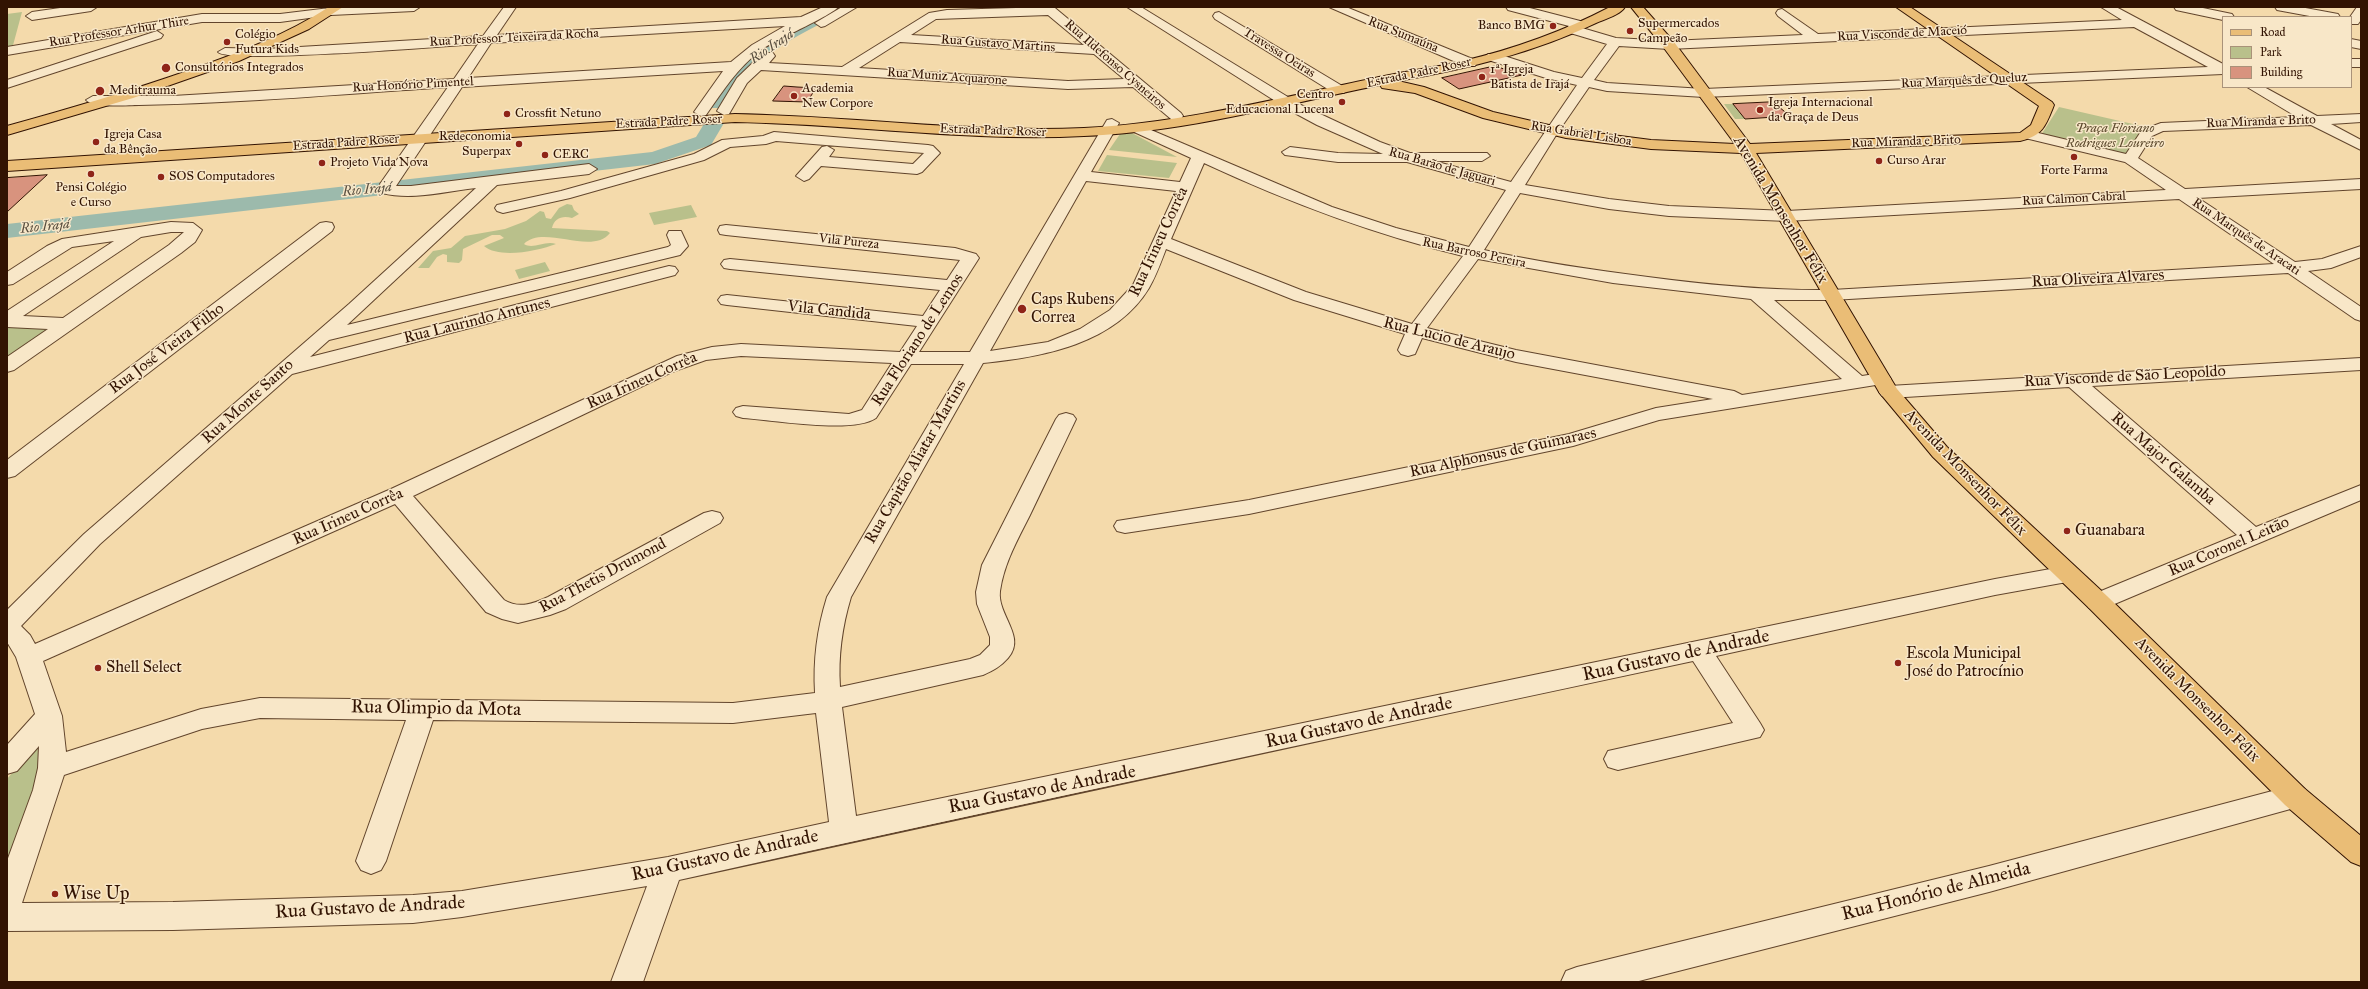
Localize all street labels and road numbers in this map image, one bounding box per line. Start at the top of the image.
street label: Rua Professor Arhur Thire [48,13,190,51]
street label: Rua Sumaúna [1366,14,1440,56]
street label: Rua Ildefonso Cysneiros [1061,17,1169,113]
street label: Rua Visconde de Maceió [1837,23,1967,45]
street label: Travessa Oeiras [1240,25,1318,81]
street label: Rua Professor Teixeira da Rocha [429,26,599,50]
street label: Rua Gustavo Martins [940,32,1056,56]
street label: Estrada Padre Roser [1365,54,1473,92]
street label: Rua Muniz Acquarone [886,65,1008,89]
street label: Rua Marquês de Queluz [1900,70,2028,92]
street label: Rua Honório Pimentel [352,74,474,96]
street label: Estrada Padre Roser [615,111,723,133]
street label: Rua Miranda e Brito [2206,112,2316,132]
street label: Rua Gabriel Lisboa [1529,118,1633,150]
street label: Estrada Padre Roser [939,121,1047,141]
street label: Estrada Padre Roser [292,131,400,155]
street label: Rua Miranda e Brito [1851,132,1961,152]
street label: Avenida Monsenhor Félix [1728,133,1832,287]
street label: Rua Barão de Jaguari [1387,144,1497,190]
street label: Rua Irineu Corrêa [1125,184,1193,300]
street label: Rua Calmon Cabral [2022,188,2126,210]
street label: Rua Marquês de Aracati [2189,195,2303,279]
street label: Vila Pureza [818,231,880,253]
street label: Rua Barroso Pereira [1421,234,1527,272]
street label: Rua Oliveira Alvares [2031,266,2165,292]
street label: Rua Floriano de Lemos [868,270,968,410]
street label: Rua Laurindo Antunes [402,293,552,349]
street label: Vila Candida [786,297,872,325]
street label: Rua José Vieira Filho [106,299,228,399]
street label: Rua Lucio de Araujo [1381,313,1517,365]
street label: Rua Irineu Corrêa [584,348,700,414]
street label: Rua Monte Santo [198,356,298,448]
street label: Rua Visconde de São Leopoldo [2024,362,2226,392]
street label: Rua Capitão Aliatar Martins [861,377,971,547]
street label: Avenida Monsenhor Félix [1899,406,2031,540]
street label: Rua Major Galamba [2107,408,2219,510]
street label: Rua Alphonsus de Guimaraes [1408,424,1598,482]
street label: Rua Irineu Corrêa [290,484,406,550]
street label: Rua Coronel Leitão [2166,513,2292,581]
street label: Rua Thetis Drumond [536,534,670,618]
street label: Rua Gustavo de Andrade [1580,625,1772,687]
street label: Avenida Monsenhor Félix [2131,634,2263,766]
street label: Rua Gustavo de Andrade [1263,692,1455,754]
street label: Rua Olimpio da Mota [351,696,521,722]
street label: Rua Gustavo de Andrade [946,761,1138,819]
street label: Rua Gustavo de Andrade [629,825,821,887]
street label: Rua Honório de Almeida [1839,858,2033,926]
street label: Rua Gustavo de Andrade [274,892,466,924]

